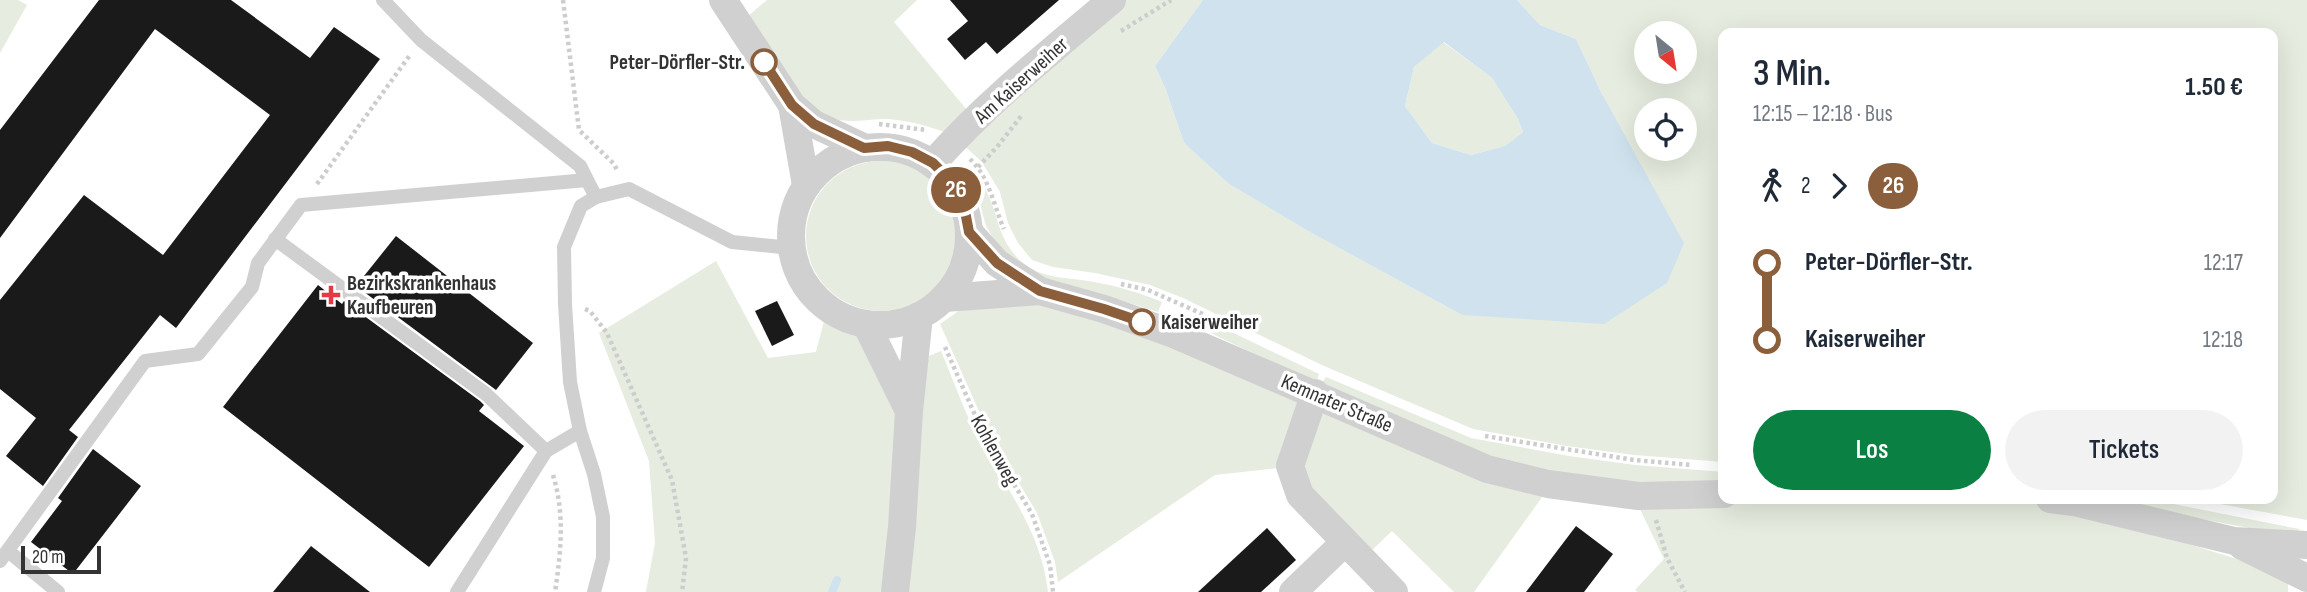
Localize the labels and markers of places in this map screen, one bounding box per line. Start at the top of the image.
marker: Peter-Dörfler-Str. [751,49,777,75]
place label: Peter-Dörfler-Str. [610,50,745,75]
place label: Bezirkskrankenhaus Kaufbeuren [347,271,496,320]
marker: Bezirkskrankenhaus Kaufbeuren [321,285,341,305]
marker: Kaiserweiher [1129,309,1155,335]
place label: Kaiserweiher [1161,310,1259,335]

